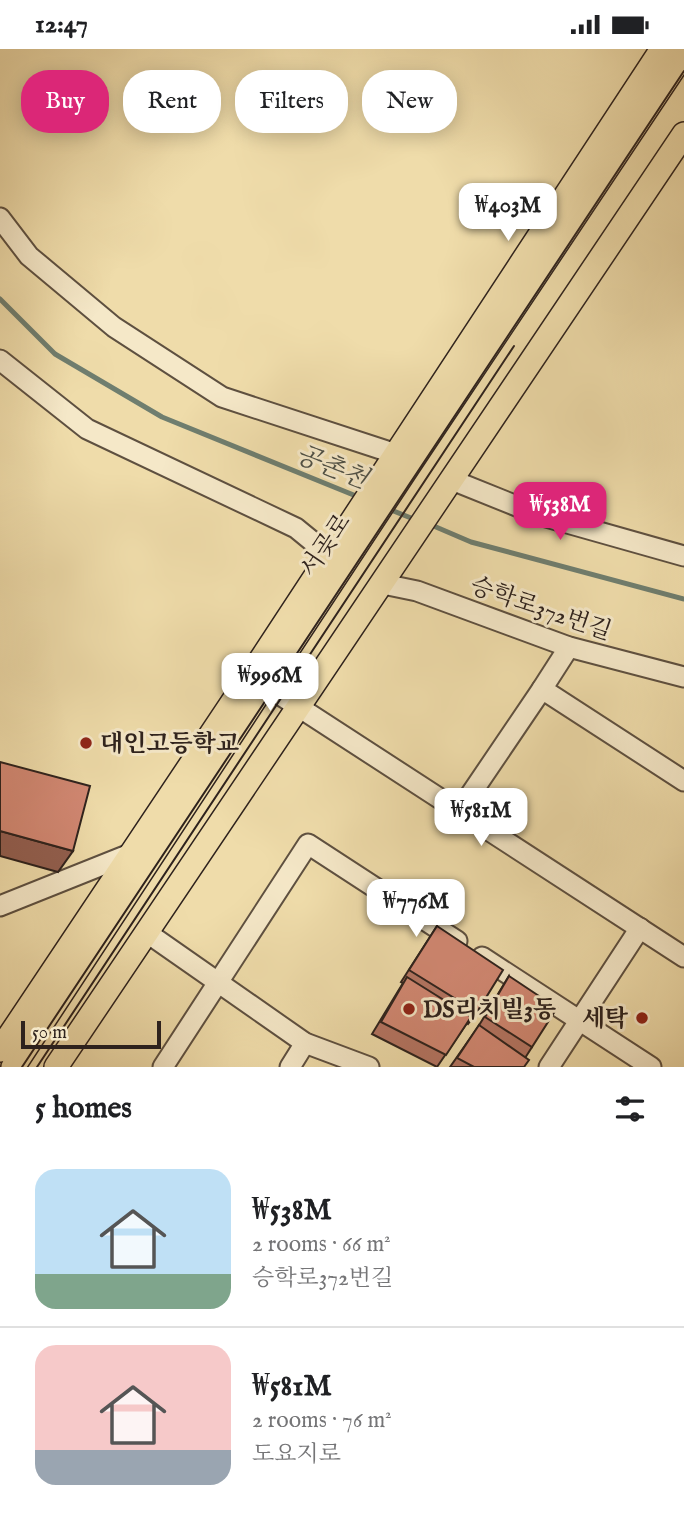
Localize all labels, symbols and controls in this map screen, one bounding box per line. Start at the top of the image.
text: 12:47 [35,8,88,41]
chip: Buy [21,70,109,133]
chip: Rent [123,70,221,133]
chip: Filters [235,70,348,133]
chip: New [362,70,457,133]
pin: ₩403M [459,183,557,243]
text: ₩403M [475,191,541,220]
water label: 공촌천 [290,438,374,498]
pin: ₩538M [511,483,609,542]
text: ₩538M [529,490,591,519]
street label: 서곶로 [294,508,359,583]
street label: 승학로372번길 [466,571,615,648]
pin: ₩996M [221,653,319,713]
text: ₩996M [238,661,302,690]
place label: 대인고등학교 [100,729,239,760]
marker: 대인고등학교 [78,735,94,751]
pin: ₩581M [432,789,530,848]
text: ₩581M [450,796,512,825]
pin: ₩776M [367,879,465,939]
text: ₩776M [383,887,449,916]
place label: DS리치빌3동 [423,995,556,1026]
marker: DS리치빌3동 [401,1001,417,1017]
place label: 세탁 [582,1004,629,1035]
marker: 세탁 [634,1010,650,1026]
scale bar [21,1018,161,1050]
text: 50 m [32,1021,67,1045]
text: 5 homes [35,1090,132,1128]
icon: filters [611,1090,649,1128]
text: ₩538M [252,1192,332,1230]
icon: home [91,1197,175,1281]
text: 2 rooms · 66 m² [252,1230,391,1259]
text: 승학로372번길 [252,1264,393,1293]
text: ₩581M [252,1368,332,1406]
icon: home [91,1373,175,1457]
text: 2 rooms · 76 m² [252,1406,392,1435]
text: 도요지로 [252,1440,341,1469]

